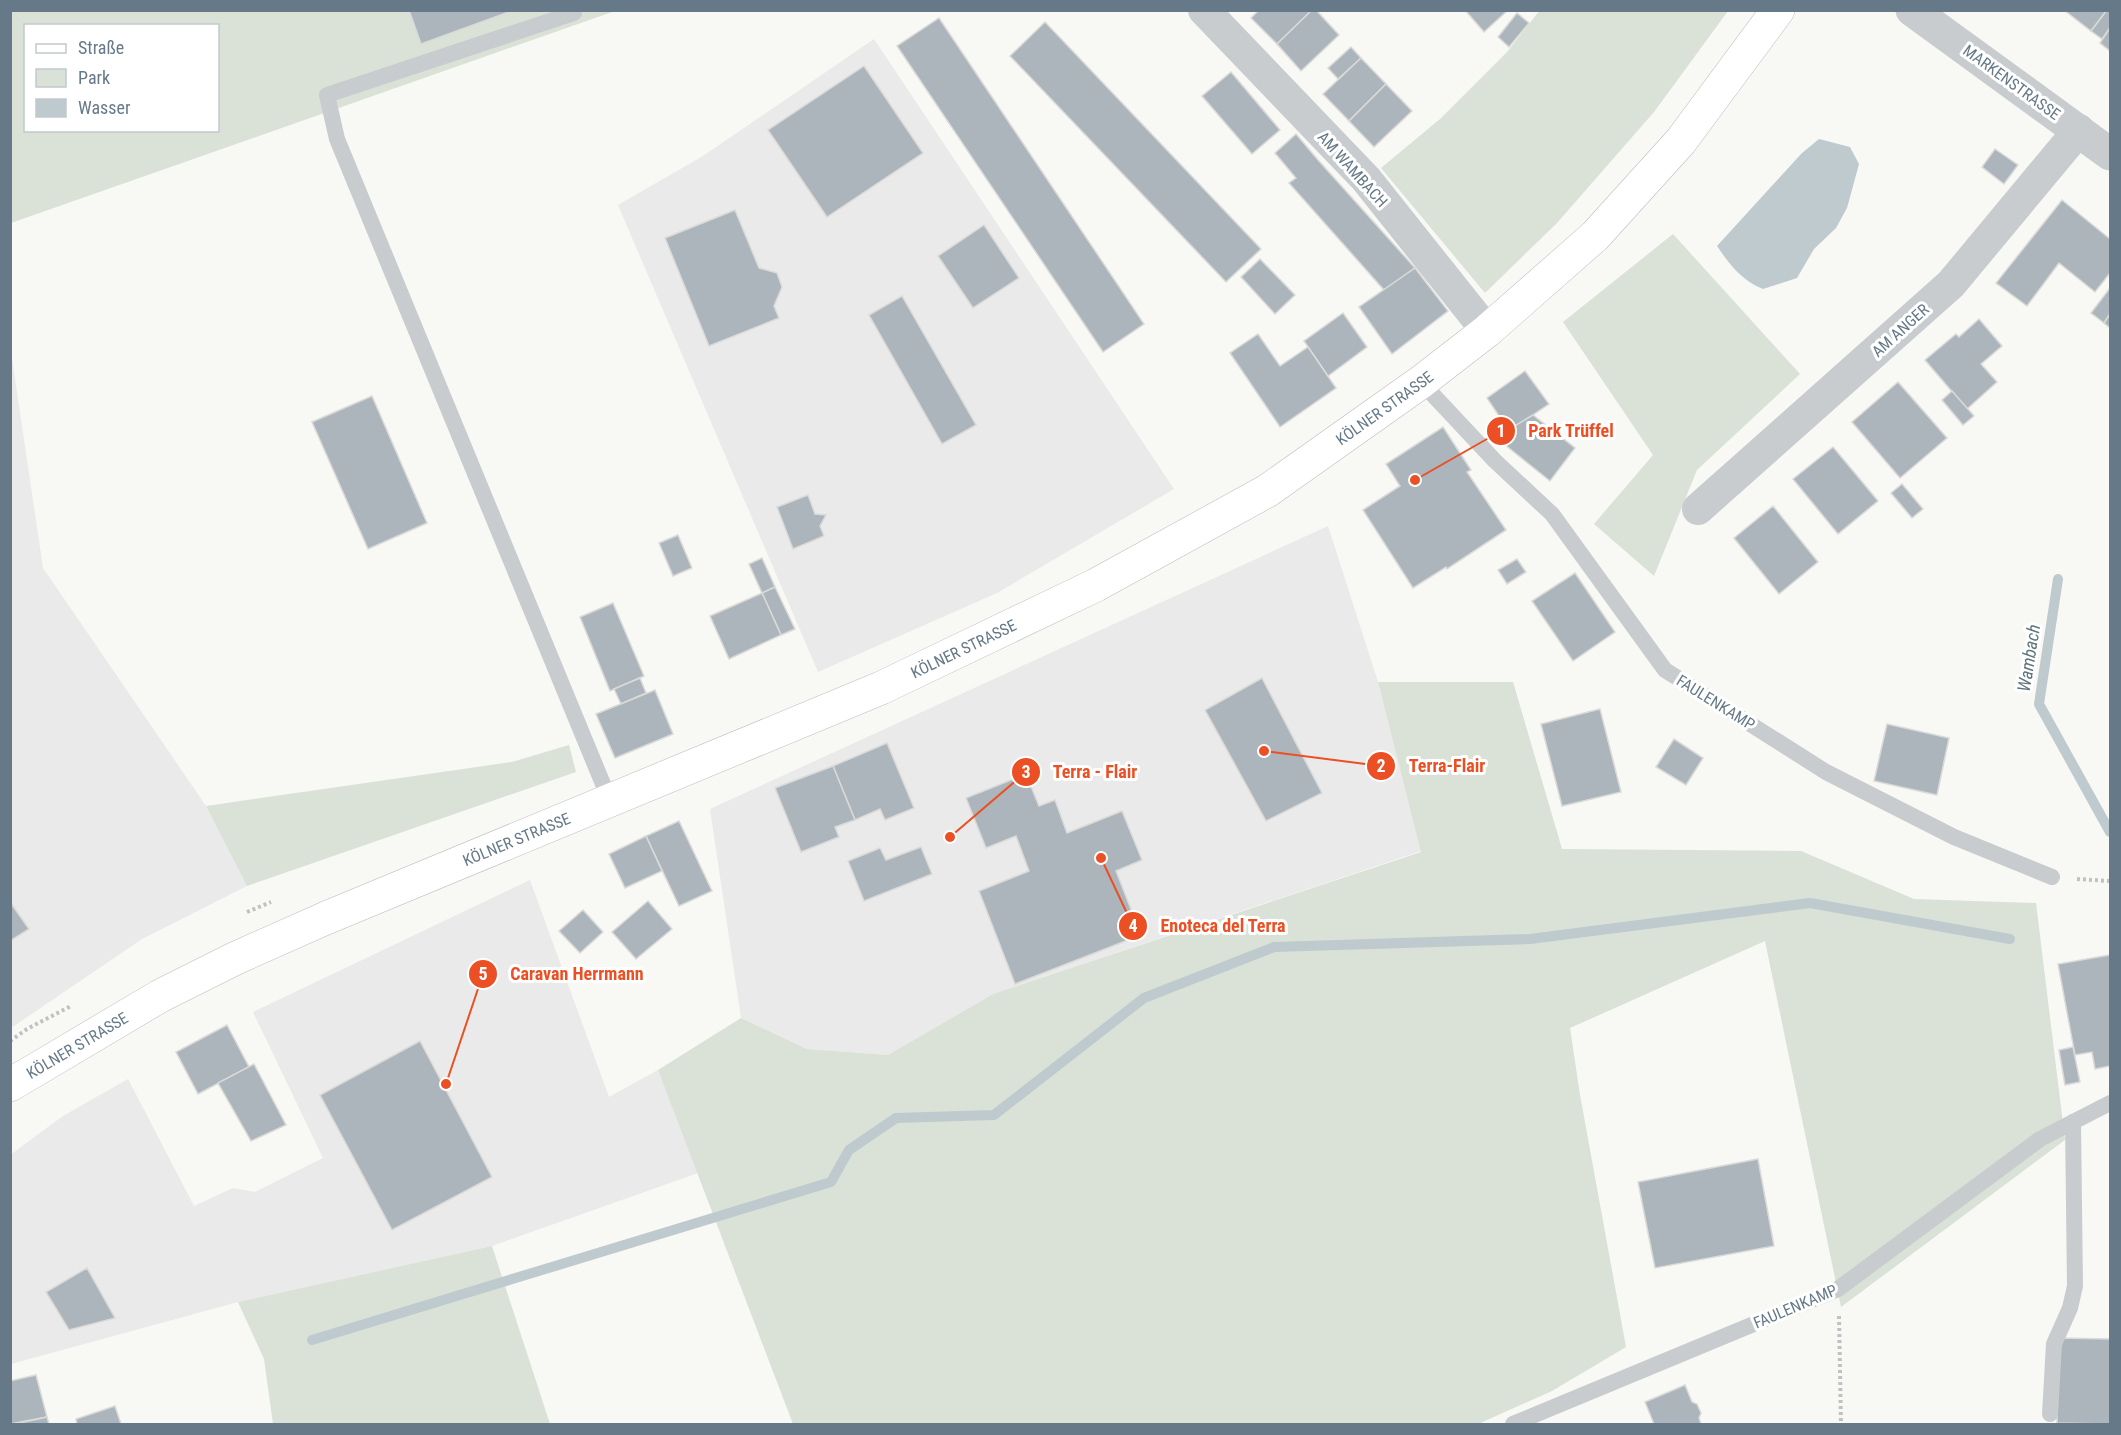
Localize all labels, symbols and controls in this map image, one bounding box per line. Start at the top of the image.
legend [24,24,219,132]
text: Straße [78,37,124,58]
street label: MARKENSTRASSE [1959,41,2064,124]
text: Park [78,67,110,88]
text: Wasser [78,97,131,118]
street label: AM WAMBACH [1314,128,1391,211]
street label: AM ANGER [1868,300,1933,361]
street label: KÖLNER STRASSE [1332,367,1437,449]
callout: Park Trüffel [1486,413,1626,449]
text: 1 [1496,420,1506,441]
text: Park Trüffel [1528,420,1614,441]
street label: KÖLNER STRASSE [908,616,1019,682]
water label: Wambach [2013,623,2044,693]
street label: FAULENKAMP [1673,671,1759,734]
callout: Terra-Flair [1366,748,1497,784]
callout: Terra - Flair [1011,754,1149,790]
text: 2 [1376,755,1386,776]
text: Terra-Flair [1409,755,1485,776]
text: 3 [1021,761,1031,782]
text: Terra - Flair [1053,761,1137,782]
street label: KÖLNER STRASSE [460,809,573,870]
callout: Enoteca del Terra [1118,908,1298,944]
text: 4 [1128,915,1138,936]
text: Enoteca del Terra [1160,915,1286,936]
callout: Caravan Herrmann [468,956,656,992]
text: 5 [478,963,488,984]
text: Caravan Herrmann [510,963,644,984]
street label: KÖLNER STRASSE [23,1008,132,1083]
street label: FAULENKAMP [1751,1280,1840,1333]

